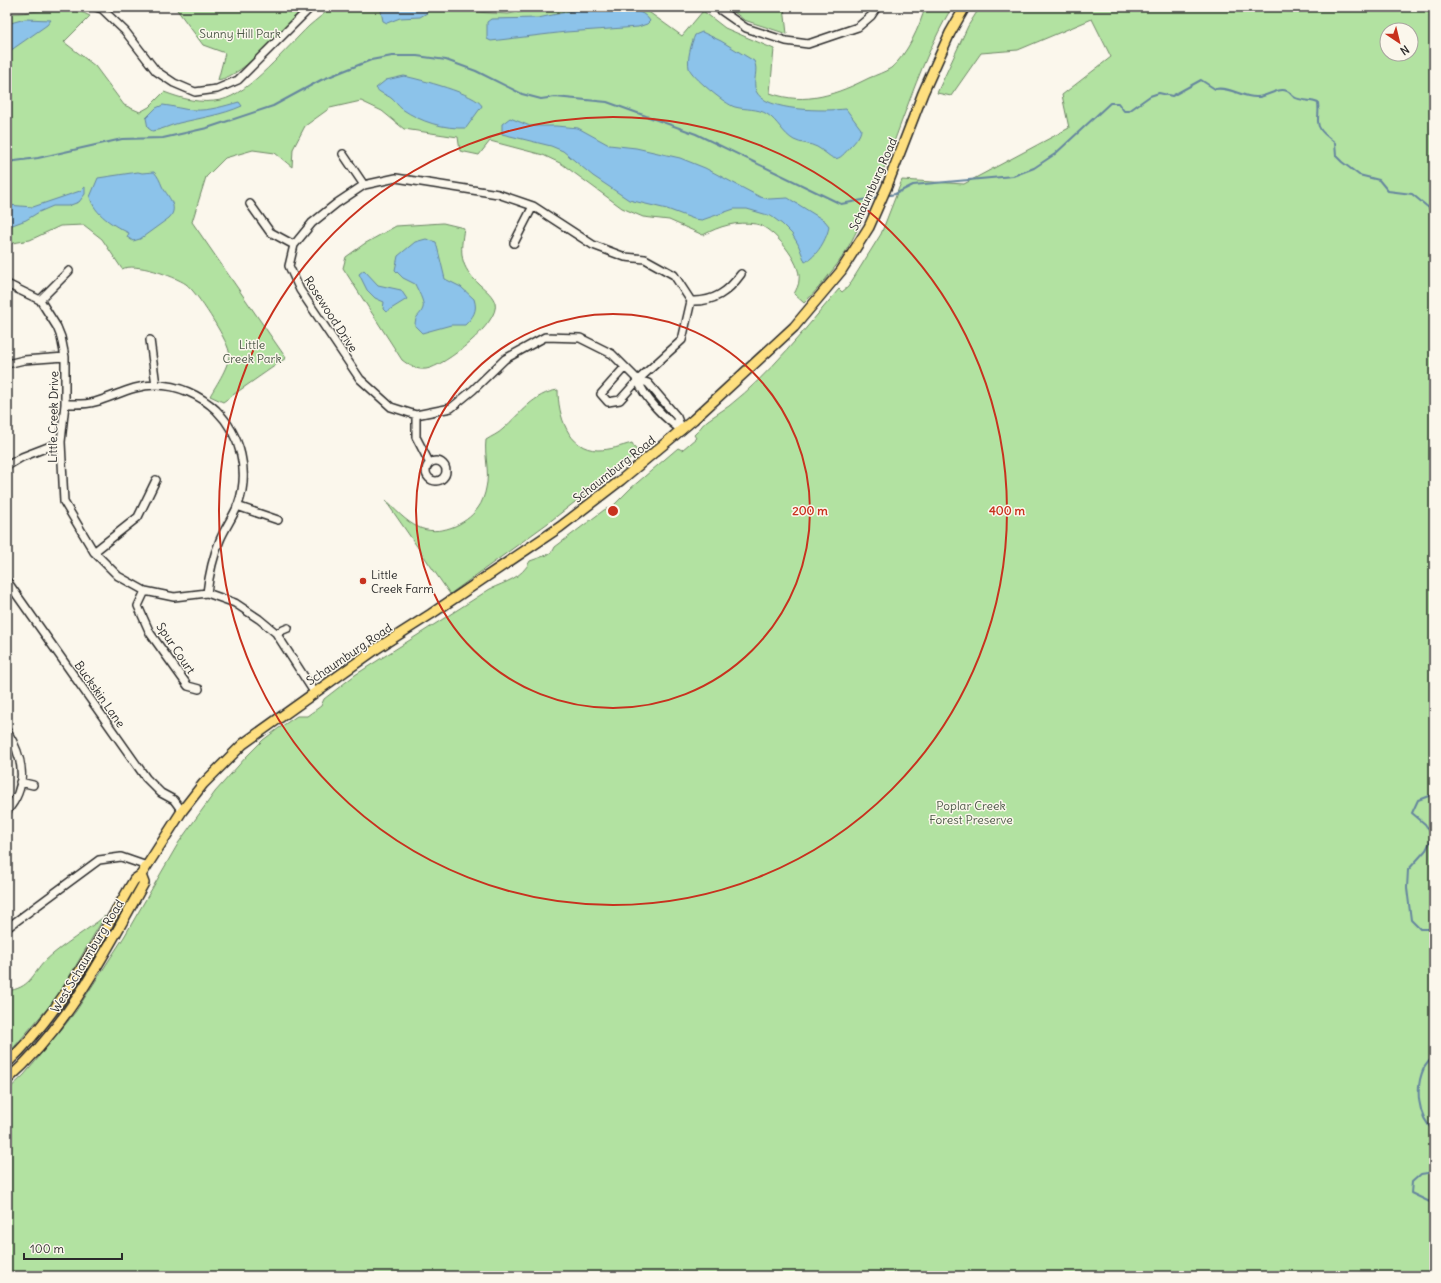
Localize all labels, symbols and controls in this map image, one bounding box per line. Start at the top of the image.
north arrow [1379,22,1419,62]
park label: Sunny Hill Park [199,26,281,41]
text: N [1398,42,1412,58]
street label: Schaumburg Road [846,135,900,233]
street label: Rosewood Drive [301,273,361,355]
park label: Little Creek Park [222,337,282,366]
street label: Little Creek Drive [45,371,61,463]
street label: Schaumburg Road [570,432,658,506]
text: 200 m [792,503,828,518]
text: 400 m [989,503,1026,518]
centre of rings [606,504,620,518]
place label: Little Creek Farm [371,567,434,596]
marker: Little Creek Farm [358,576,368,586]
street label: Spur Court [153,619,199,677]
street label: Schaumburg Road [303,620,395,688]
street label: Buckskin Lane [72,658,128,730]
park label: Poplar Creek Forest Preserve [929,798,1013,827]
street label: West Schaumburg Road [47,897,127,1015]
scale bar [24,1235,122,1261]
text: 100 m [30,1241,64,1256]

